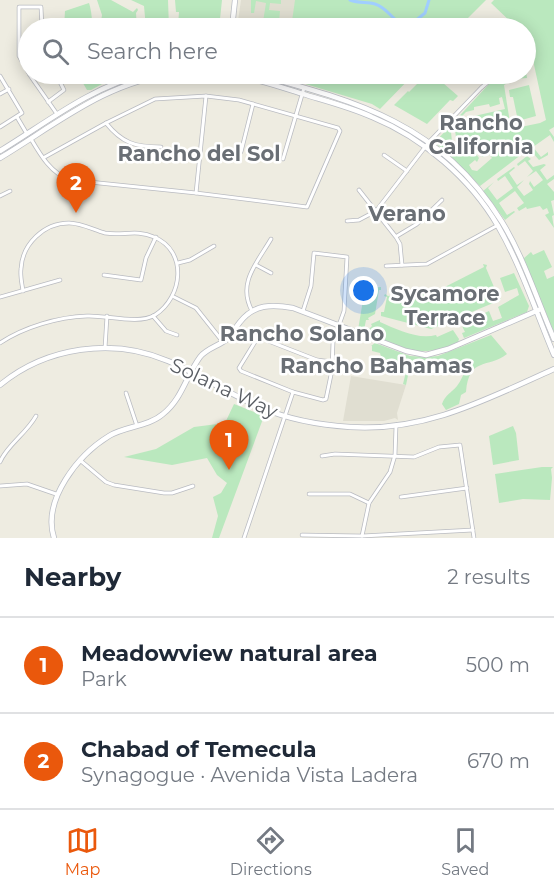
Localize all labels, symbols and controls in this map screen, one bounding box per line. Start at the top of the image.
search box [18,18,536,84]
icon: search [39,35,72,68]
text: Search here [87,38,218,65]
district label: Rancho California [428,110,534,159]
district label: Rancho del Sol [117,141,281,166]
pin: 2 [56,164,96,213]
district label: Verano [367,201,446,226]
your location [349,276,378,305]
district label: Sycamore Terrace [391,281,500,330]
district label: Rancho Solano [220,321,384,346]
street label: Solana Way [166,353,282,423]
district label: Rancho Bahamas [280,353,472,378]
pin: 1 [210,420,248,470]
text: Nearby [24,561,121,593]
text: 2 results [447,565,530,589]
text: Meadowview natural area [81,640,378,667]
text: 1 [40,653,47,677]
text: 500 m [466,653,530,677]
text: Park [81,667,127,691]
text: Chabad of Temecula [81,736,317,763]
text: 2 [38,749,49,773]
text: 670 m [467,749,530,773]
text: Synagogue · Avenida Vista Ladera [81,763,418,787]
tab: Map [65,824,100,879]
tab: Directions [230,824,312,879]
tab: Saved [441,824,489,879]

